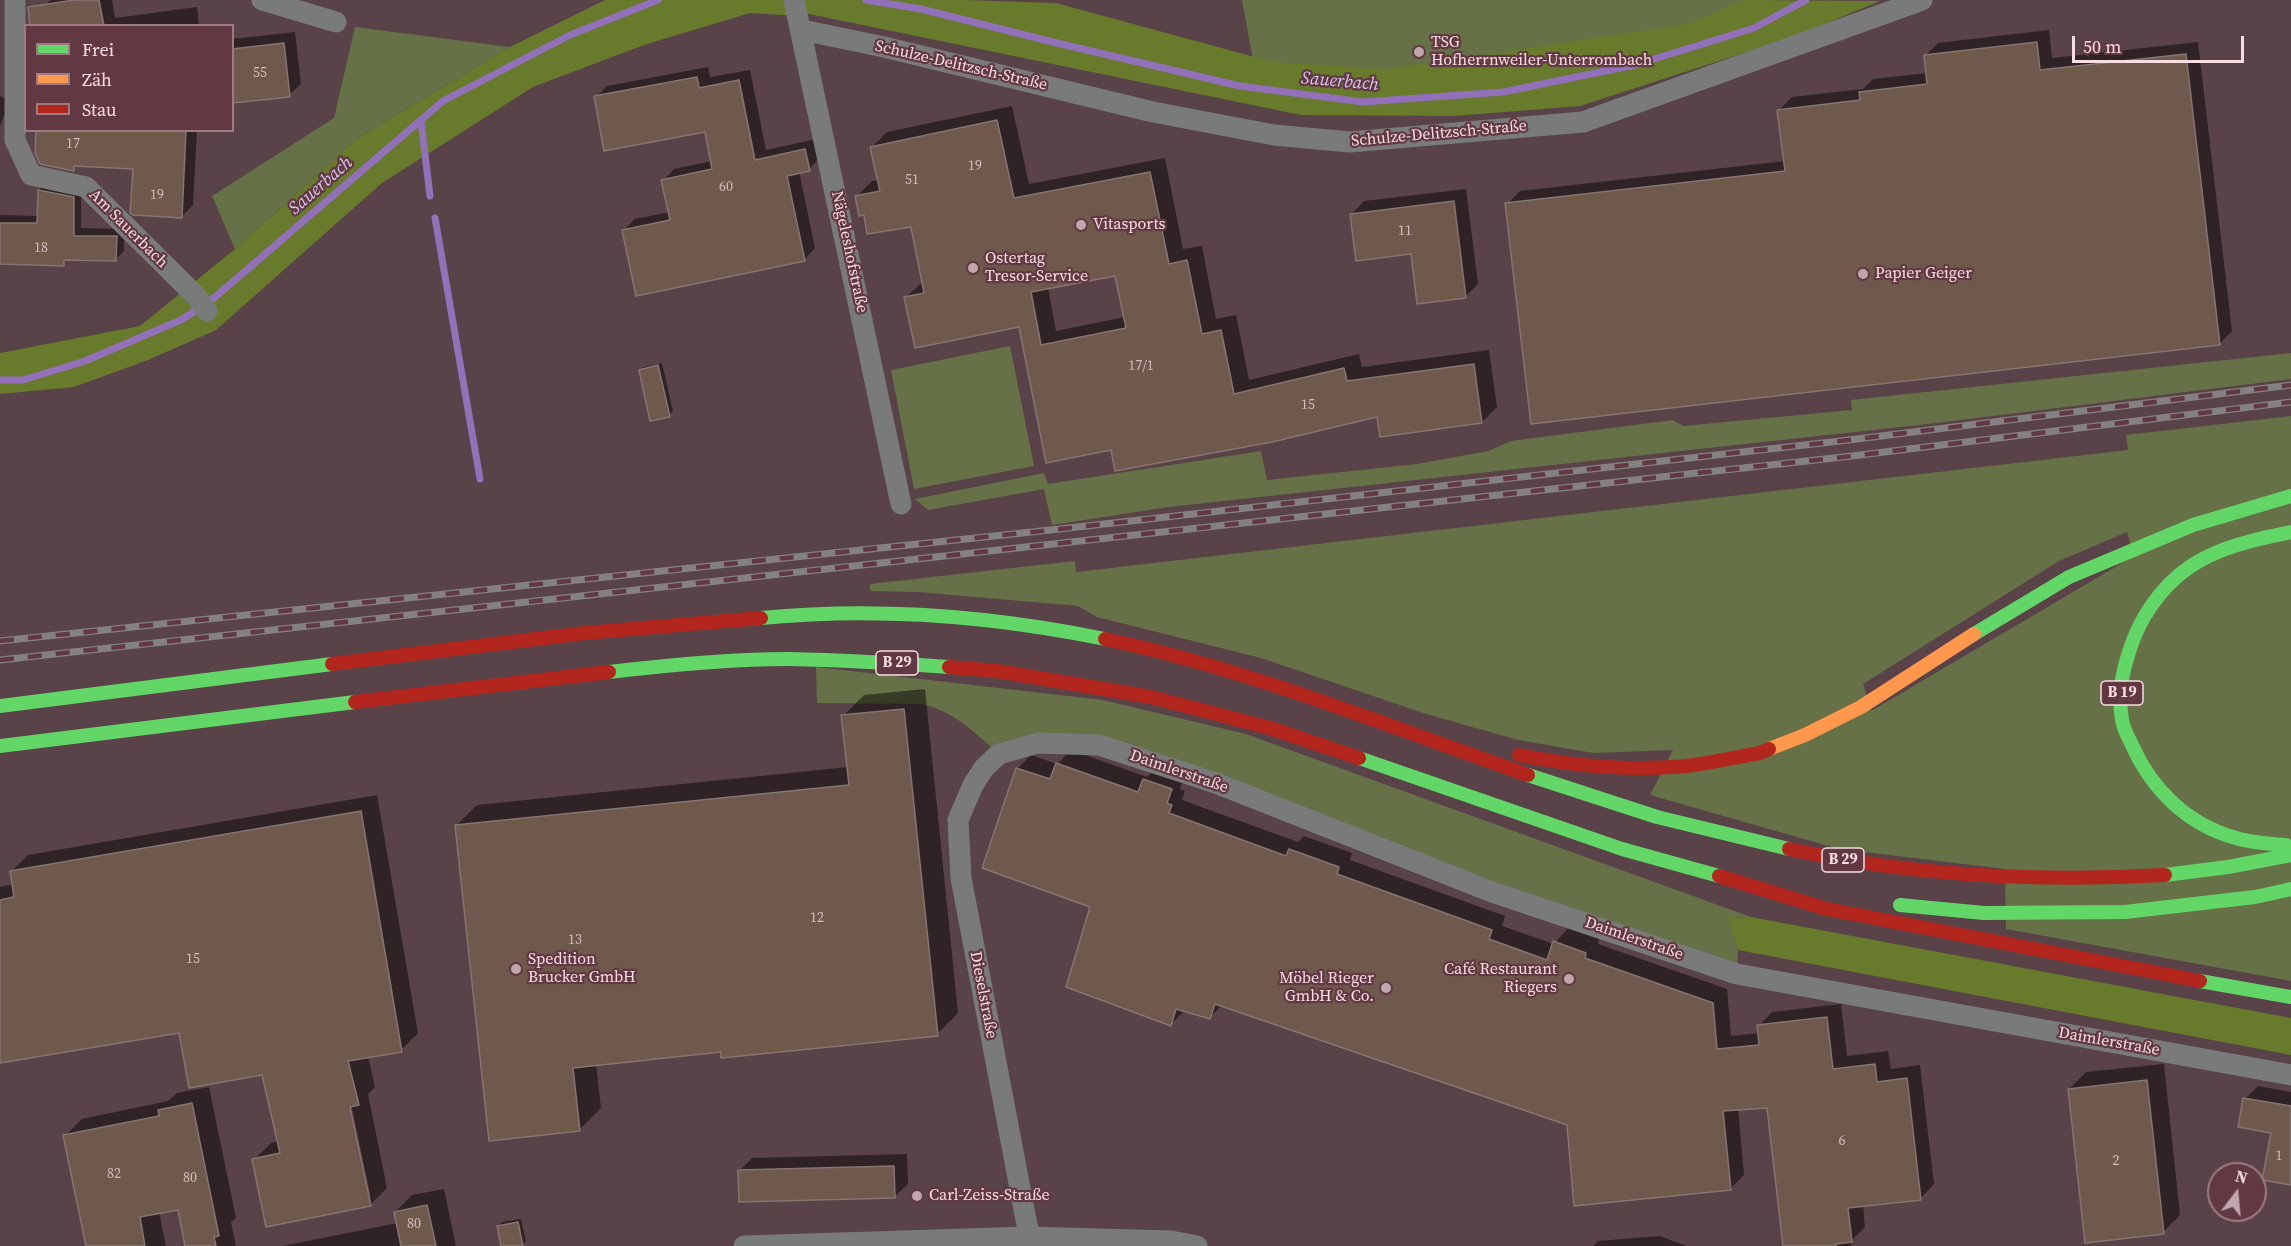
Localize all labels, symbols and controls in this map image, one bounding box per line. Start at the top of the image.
legend [24,24,234,132]
scale bar [2075,24,2248,62]
place label: TSG Hofherrnweiler-Unterrombach [1431,33,1652,71]
text: 50 m [2083,34,2121,59]
text: Frei [82,37,114,62]
street label: Schulze-Delitzsch-Straße [873,37,1049,95]
marker: TSG Hofherrnweiler-Unterrombach [1412,45,1426,59]
house number: 55 [253,65,267,81]
text: Zäh [82,67,112,92]
water label: Sauerbach [1300,68,1380,96]
text: Stau [82,97,117,122]
street label: Schulze-Delitzsch-Straße [1350,117,1528,151]
house number: 17 [66,136,80,152]
water label: Sauerbach [285,152,357,220]
house number: 19 [968,158,982,174]
house number: 51 [905,172,919,188]
house number: 60 [719,179,733,195]
street label: Am Sauerbach [85,186,171,272]
house number: 19 [150,187,164,203]
street label: Nägeleshofstraße [827,189,871,315]
place label: Vitasports [1093,215,1166,235]
marker: Vitasports [1074,218,1088,232]
house number: 11 [1398,223,1412,239]
house number: 18 [34,240,48,256]
place label: Ostertag Tresor-Service [985,249,1088,287]
marker: Ostertag Tresor-Service [966,261,980,275]
place label: Papier Geiger [1875,264,1972,284]
marker: Papier Geiger [1856,267,1870,281]
house number: 17/1 [1128,358,1154,374]
house number: 15 [1301,397,1315,413]
road number: B 29 [876,651,918,675]
road number: B 19 [2101,681,2143,705]
street label: Daimlerstraße [1127,746,1231,798]
road number: B 29 [1822,848,1864,872]
house number: 12 [810,910,824,926]
street label: Daimlerstraße [1582,913,1686,965]
house number: 13 [568,932,582,948]
place label: Spedition Brucker GmbH [528,950,636,988]
street label: Dieselstraße [965,950,1001,1040]
house number: 15 [186,951,200,967]
place label: Café Restaurant Riegers [1444,960,1557,998]
marker: Spedition Brucker GmbH [509,962,523,976]
place label: Möbel Rieger GmbH & Co. [1279,969,1374,1007]
marker: Café Restaurant Riegers [1562,972,1576,986]
marker: Möbel Rieger GmbH & Co. [1379,981,1393,995]
street label: Daimlerstraße [2057,1024,2161,1060]
house number: 6 [1839,1133,1845,1149]
house number: 1 [2276,1148,2282,1164]
house number: 2 [2113,1153,2119,1169]
north arrow [2207,1162,2267,1222]
text: N [2233,1164,2250,1189]
house number: 82 [107,1166,121,1182]
house number: 80 [183,1170,197,1186]
place label: Carl-Zeiss-Straße [929,1186,1050,1206]
marker: Carl-Zeiss-Straße [910,1189,924,1203]
house number: 80 [407,1216,421,1232]

